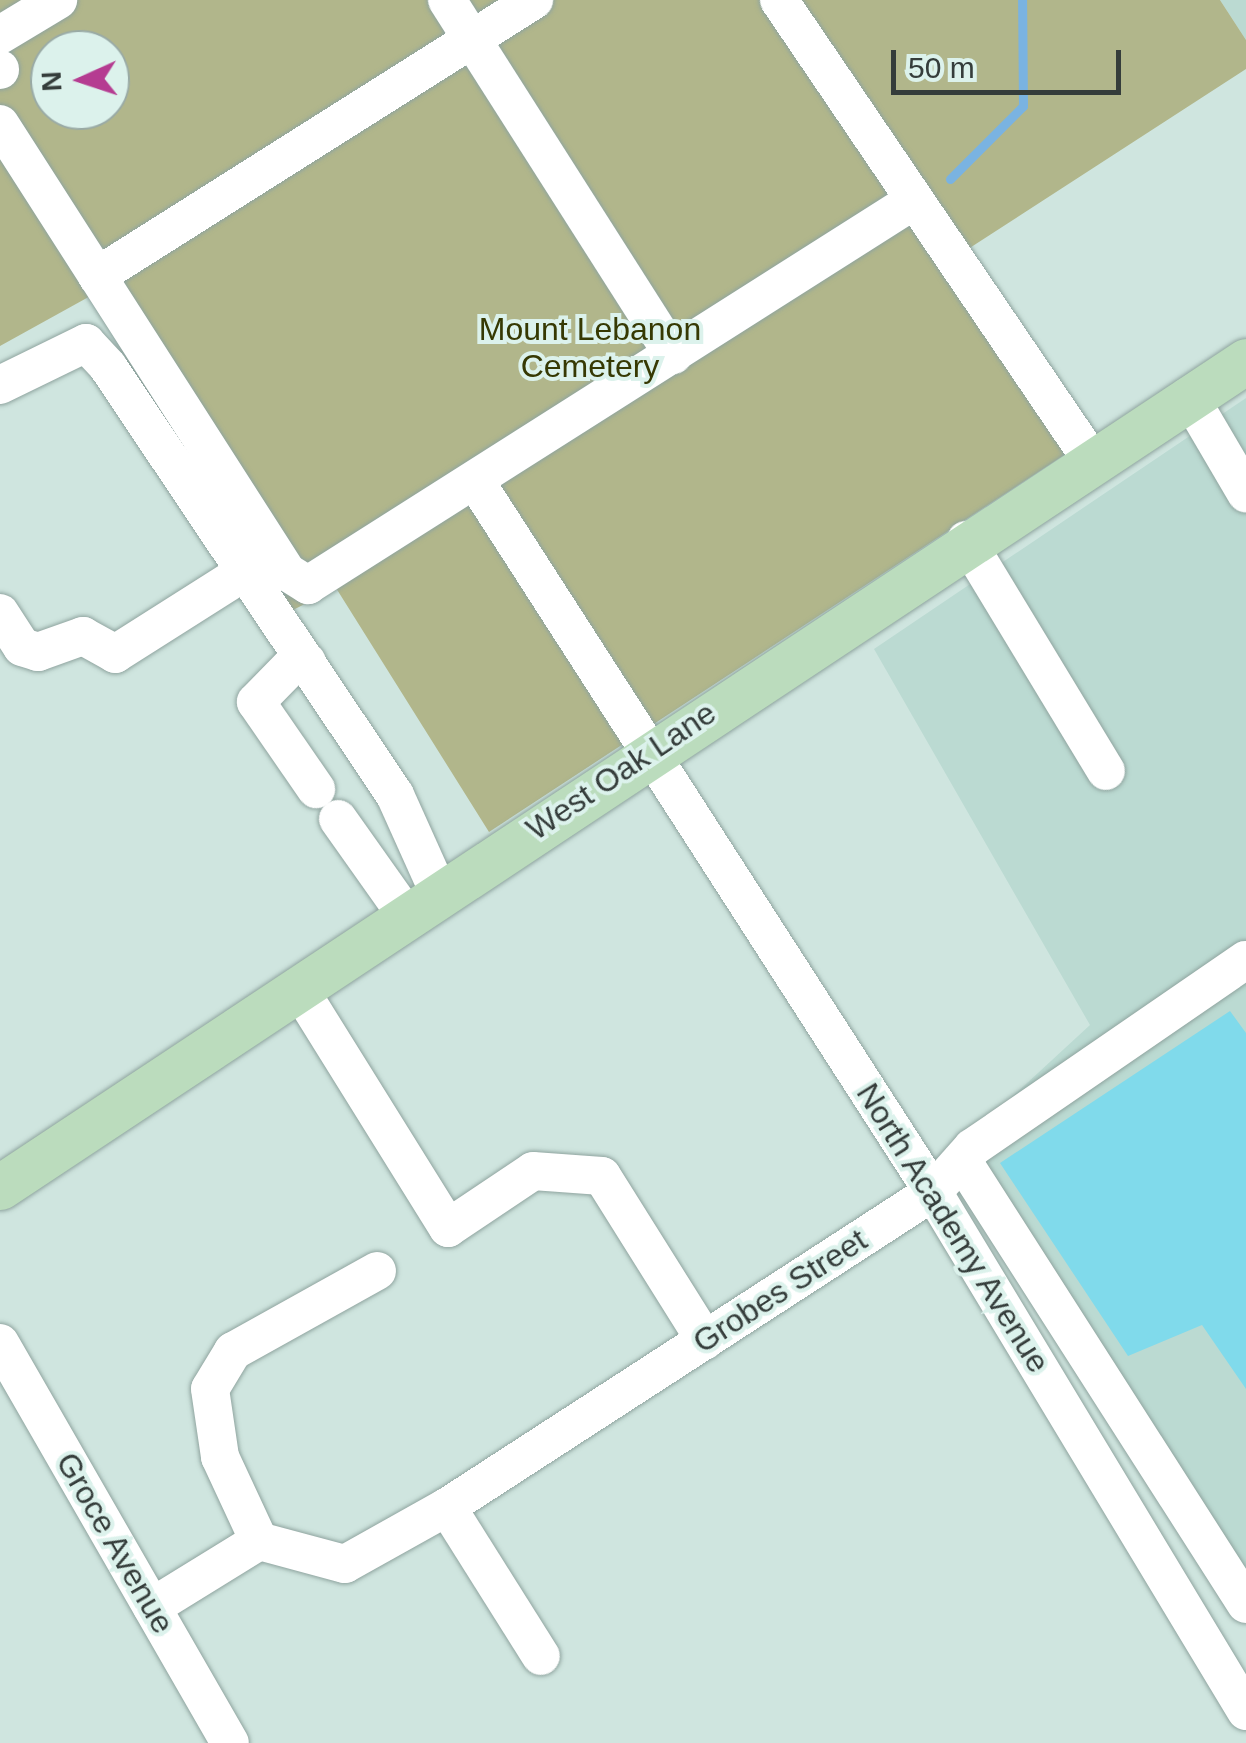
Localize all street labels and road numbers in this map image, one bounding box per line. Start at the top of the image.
street label: West Oak Lane [519,694,723,848]
street label: North Academy Avenue [847,1075,1059,1381]
street label: Grobes Street [686,1221,874,1361]
street label: Groce Avenue [47,1445,183,1641]

